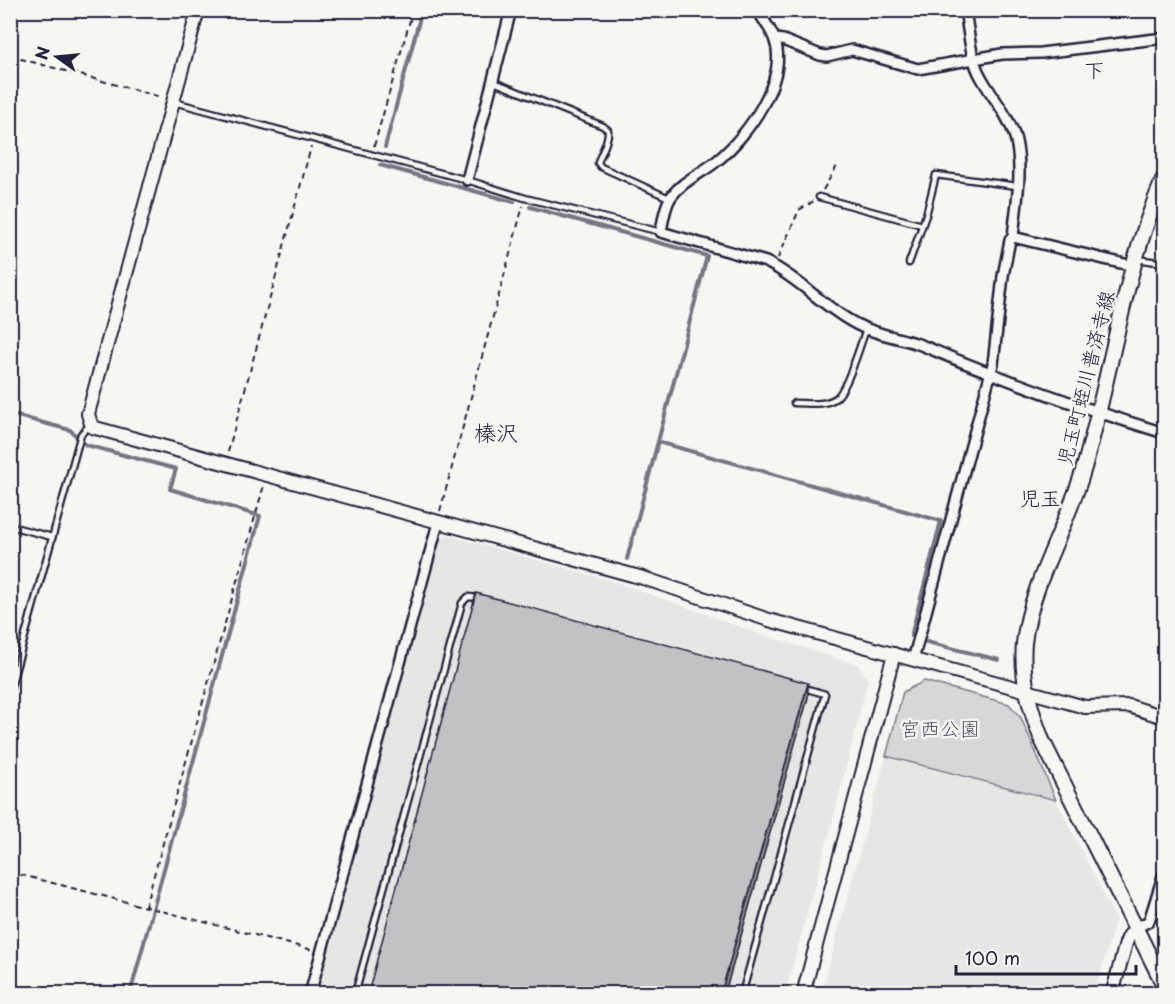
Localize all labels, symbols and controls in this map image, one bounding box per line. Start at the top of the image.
north arrow [27,27,87,87]
text: N [28,44,55,62]
district label: 下 [1084,53,1105,85]
street label: 児玉町蛭川普済寺線 [1049,287,1121,469]
district label: 榛沢 [474,415,518,448]
district label: 児玉 [1019,481,1061,513]
park label: 宮西公園 [900,713,980,743]
scale bar [956,938,1136,976]
text: 100 m [965,944,1020,971]

